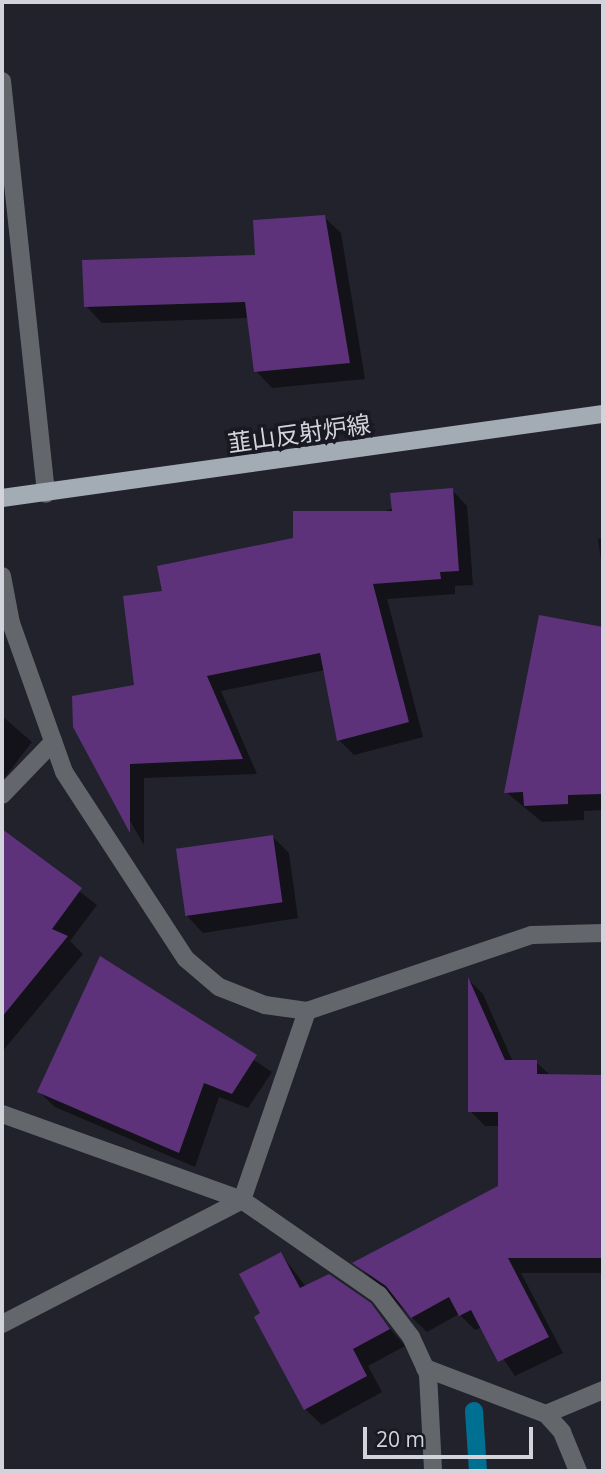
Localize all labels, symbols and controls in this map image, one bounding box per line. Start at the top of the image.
street label: 韮山反射炉線 [226,409,372,457]
scale bar [367,1414,537,1458]
text: 20 m [376,1425,425,1453]

